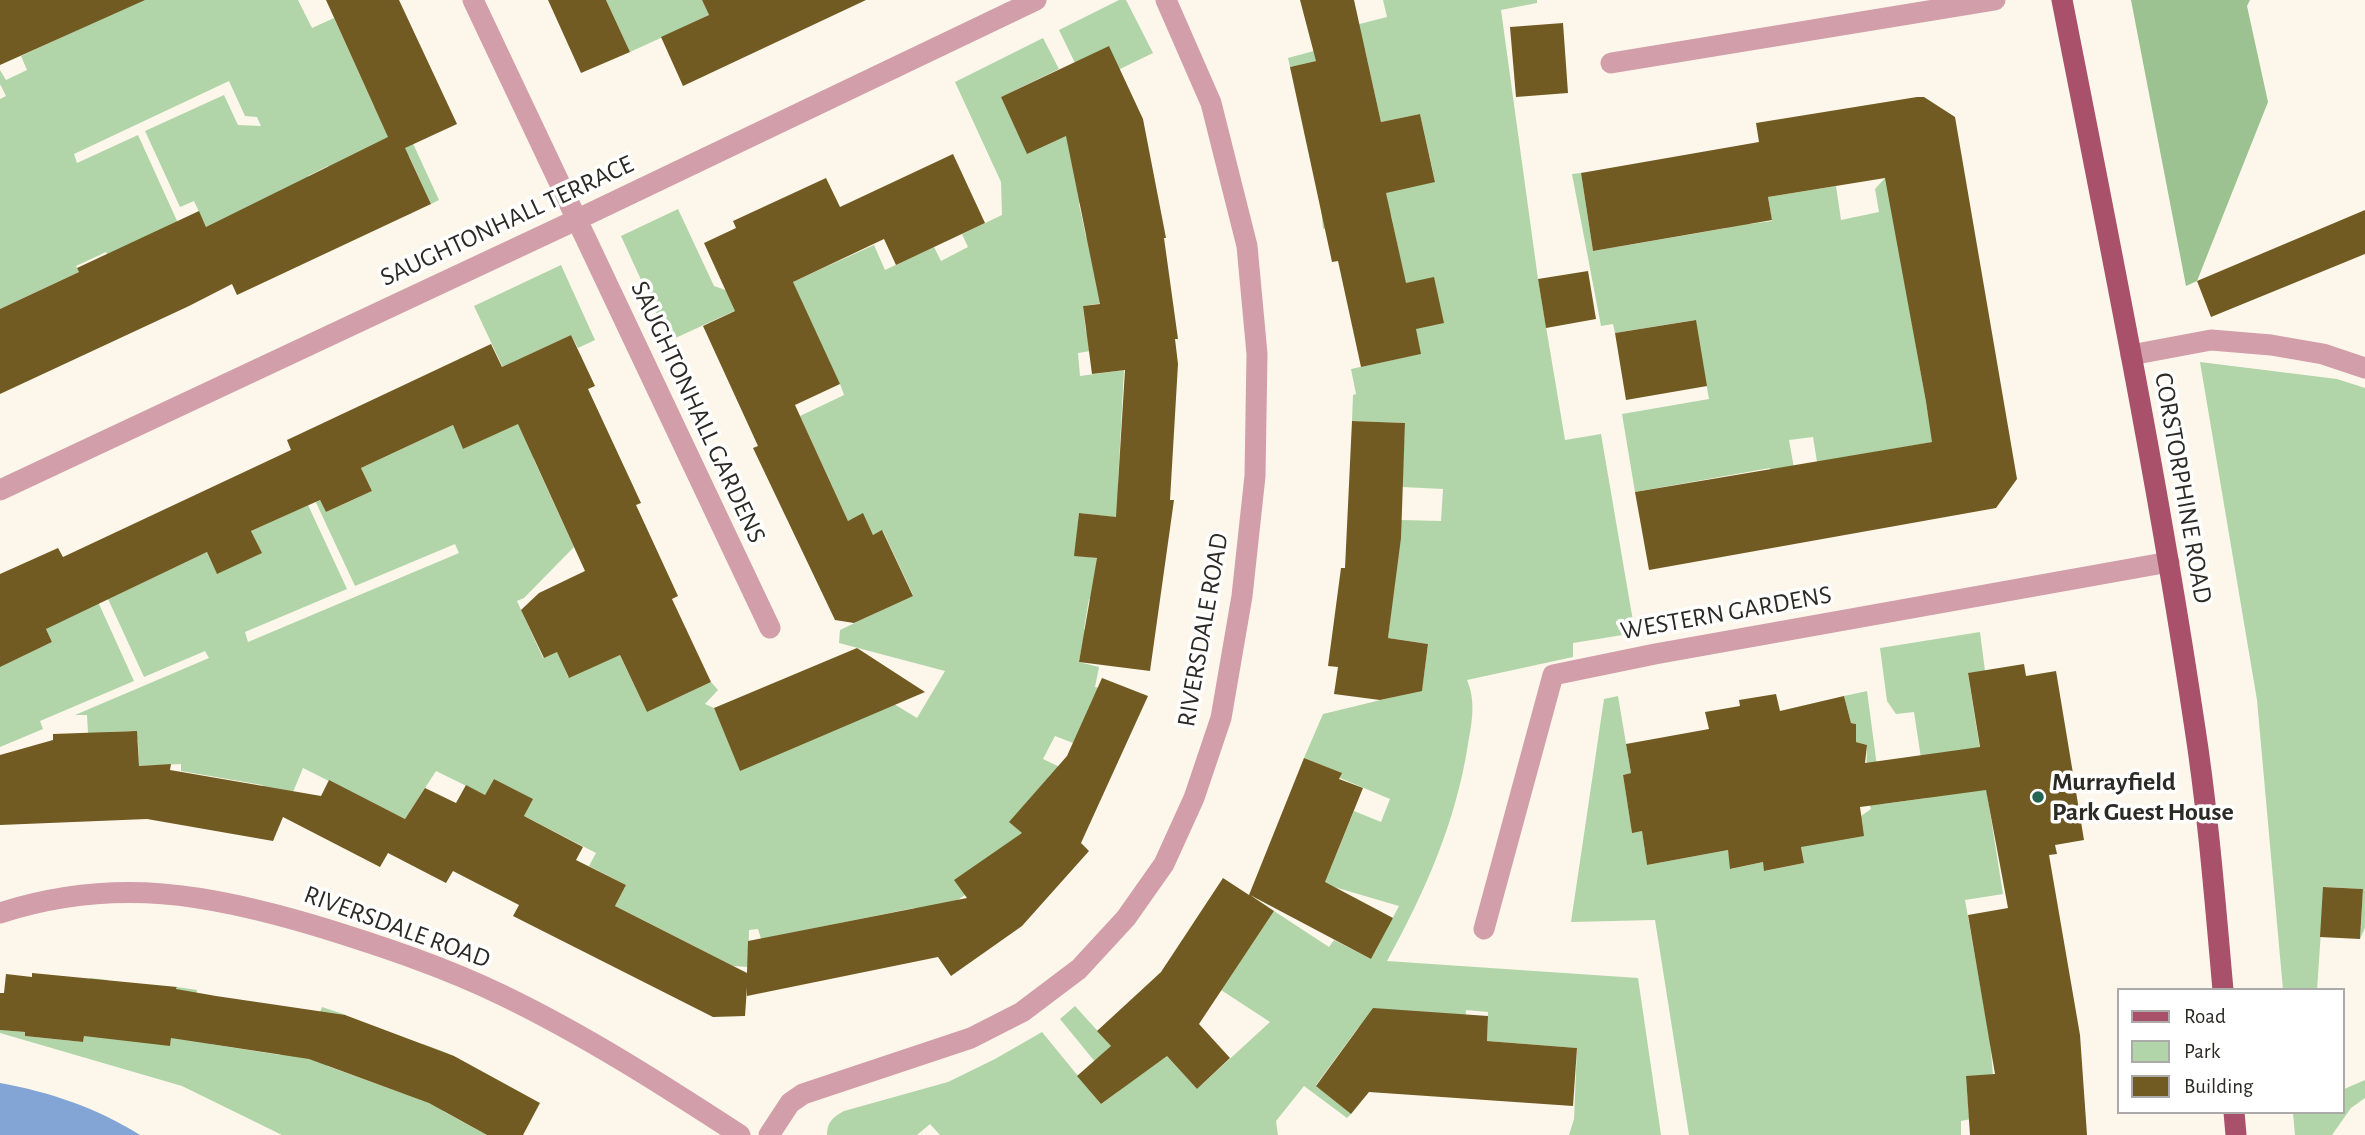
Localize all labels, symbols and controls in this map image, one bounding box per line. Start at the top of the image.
street label: SAUGHTONHALL TERRACE [375,149,639,293]
street label: SAUGHTONHALL GARDENS [624,276,772,548]
street label: CORSTORPHINE ROAD [2147,370,2219,606]
street label: RIVERSDALE ROAD [1171,531,1235,729]
street label: WESTERN GARDENS [1618,579,1834,647]
place label: Murrayfield Park Guest House [2052,766,2234,828]
marker: Murrayfield Park Guest House [2030,789,2046,805]
street label: RIVERSDALE ROAD [300,879,494,975]
legend [2116,988,2344,1114]
text: Road [2184,1006,2226,1027]
text: Park [2184,1041,2220,1062]
text: Building [2184,1076,2253,1097]

